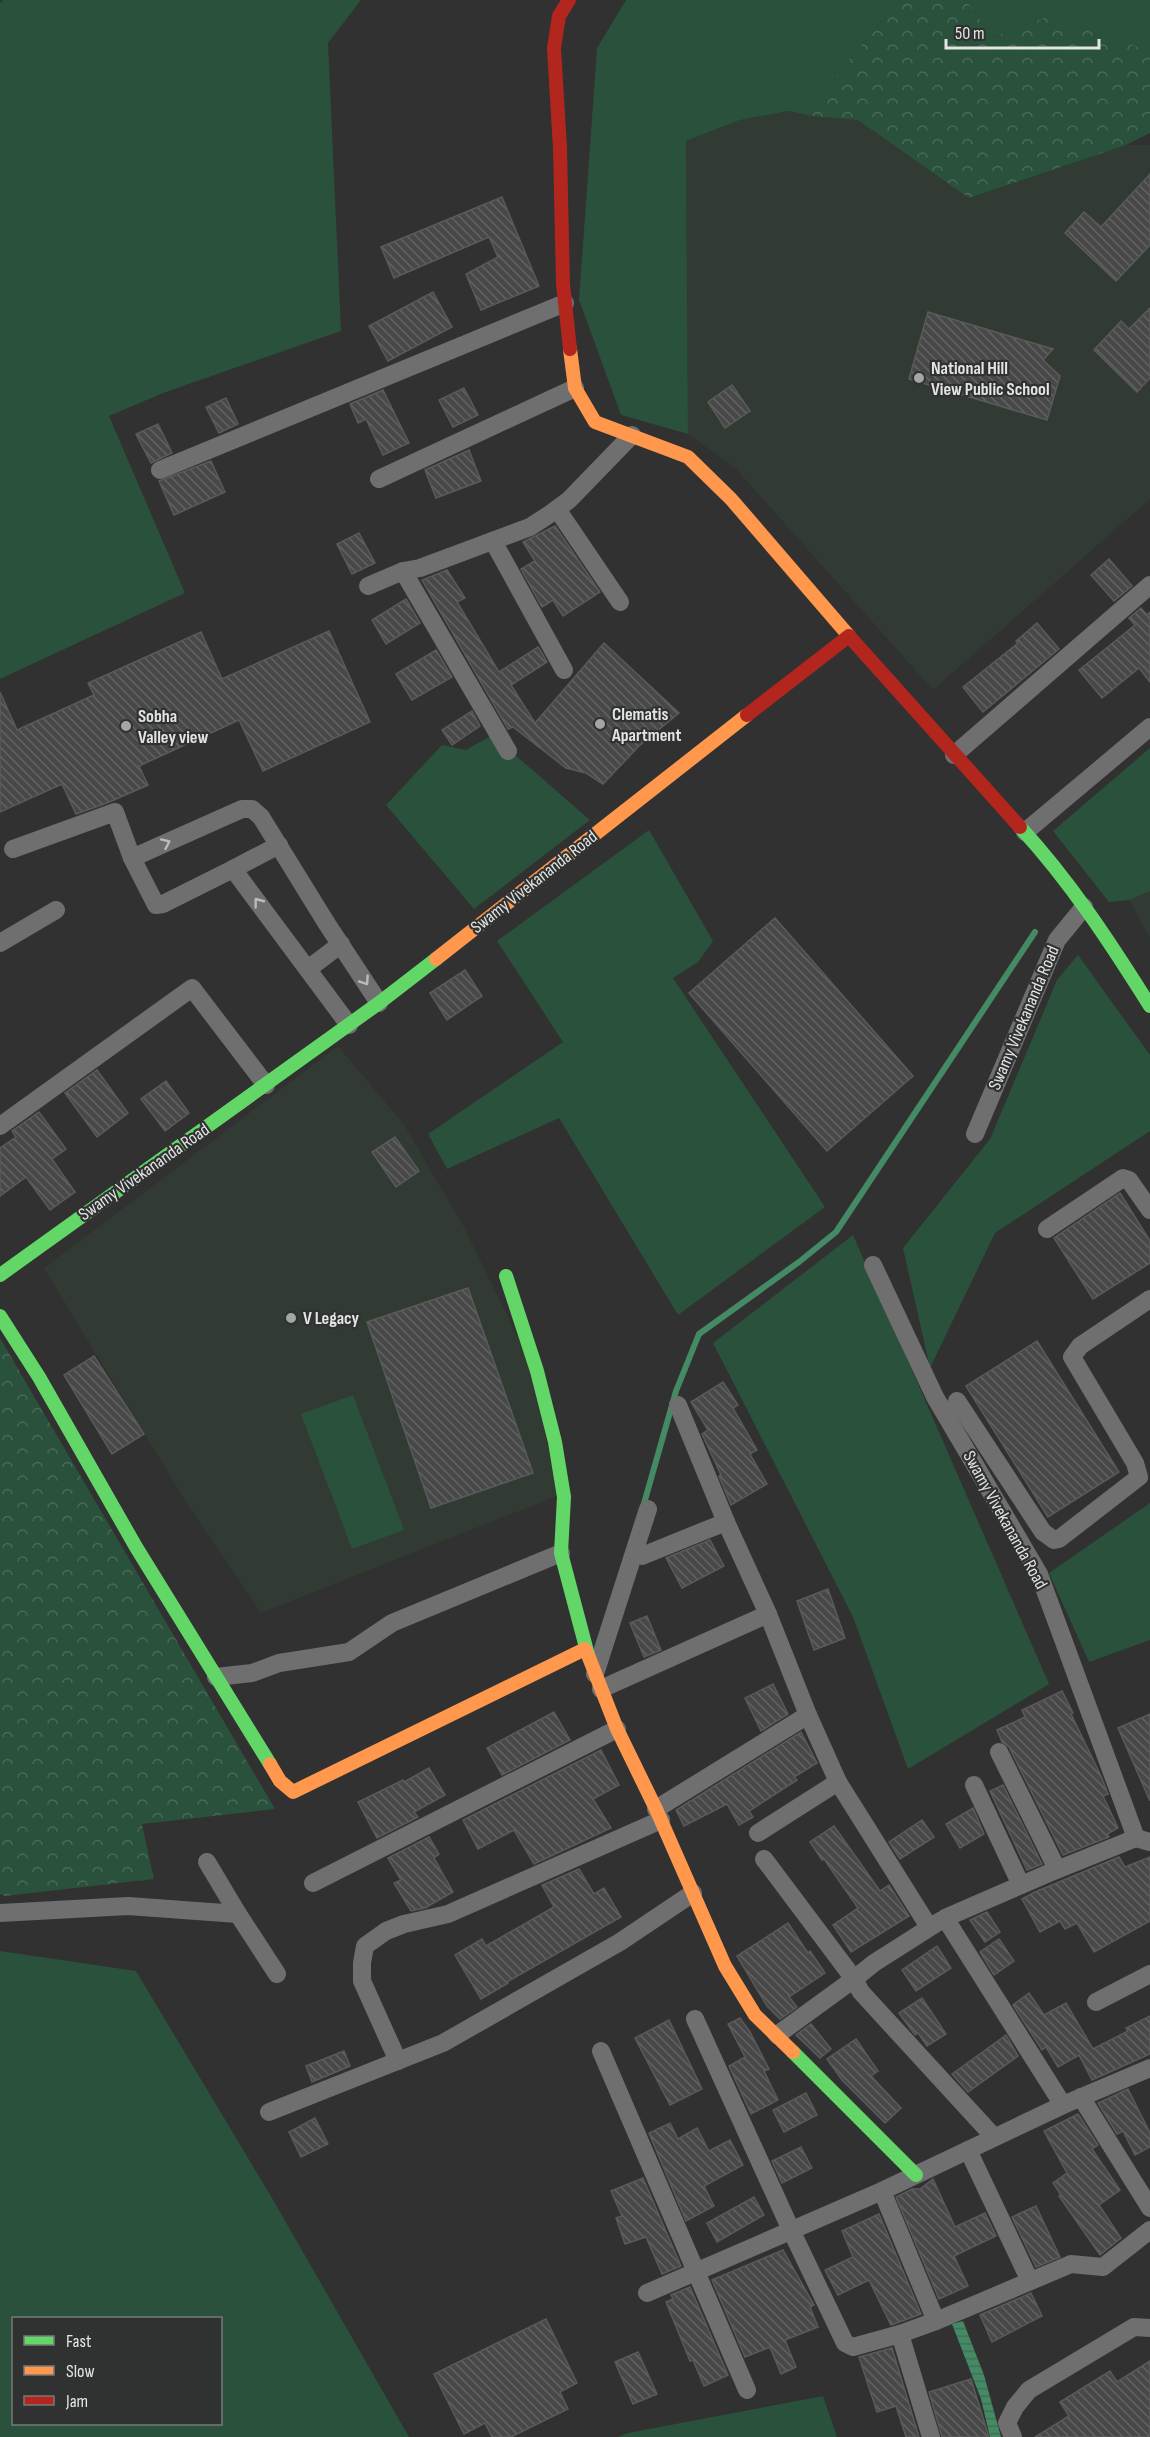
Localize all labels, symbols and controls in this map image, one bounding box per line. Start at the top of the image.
scale bar [946,12,1099,50]
text: 50 m [955,23,985,44]
place label: National Hill View Public School [931,358,1050,400]
marker: National Hill View Public School [912,371,926,385]
place label: Clematis Apartment [611,704,681,746]
place label: Sobha Valley view [138,706,208,748]
marker: Clematis Apartment [593,717,607,731]
marker: Sobha Valley view [119,719,133,733]
street label: Swamy Vivekananda Road [467,826,601,938]
one-way arrow [159,838,170,850]
one-way arrow [254,898,265,909]
street label: Swamy Vivekananda Road [984,943,1064,1093]
one-way arrow [358,974,369,985]
street label: Swamy Vivekananda Road [75,1119,213,1225]
place label: V Legacy [303,1308,360,1329]
marker: V Legacy [284,1311,298,1325]
street label: Swamy Vivekananda Road [958,1447,1052,1593]
legend [12,2317,222,2425]
text: Fast [66,2331,92,2352]
text: Slow [66,2361,95,2382]
text: Jam [65,2391,88,2412]

